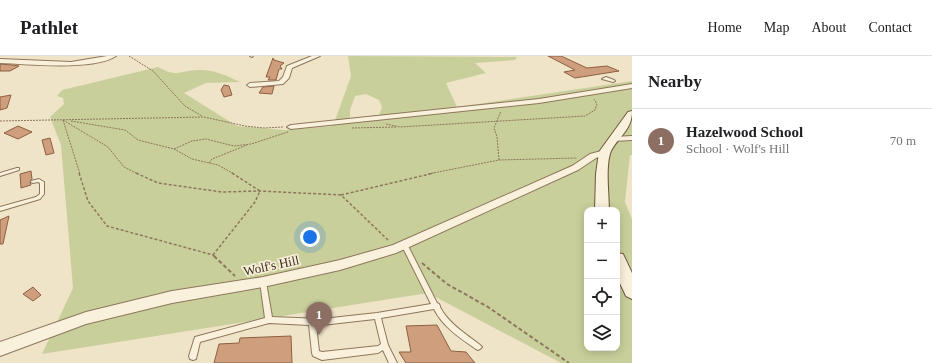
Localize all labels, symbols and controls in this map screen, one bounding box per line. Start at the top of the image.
text: Pathlet [20,17,78,38]
text: Home [708,20,742,35]
text: Map [764,20,789,35]
text: About [811,20,846,35]
text: Contact [868,20,912,35]
text: Nearby [648,72,702,91]
text: Hazelwood School [686,124,803,140]
text: 1 [658,133,664,148]
text: 70 m [890,133,916,148]
text: School · Wolf's Hill [686,141,789,156]
map controls [584,207,620,351]
button: + [584,207,620,243]
your location [300,227,320,247]
button: − [584,243,620,279]
street label: Wolf's Hill [242,252,301,279]
button: locate [584,279,620,315]
pin: 1 [306,302,332,335]
button: layers [584,315,620,351]

